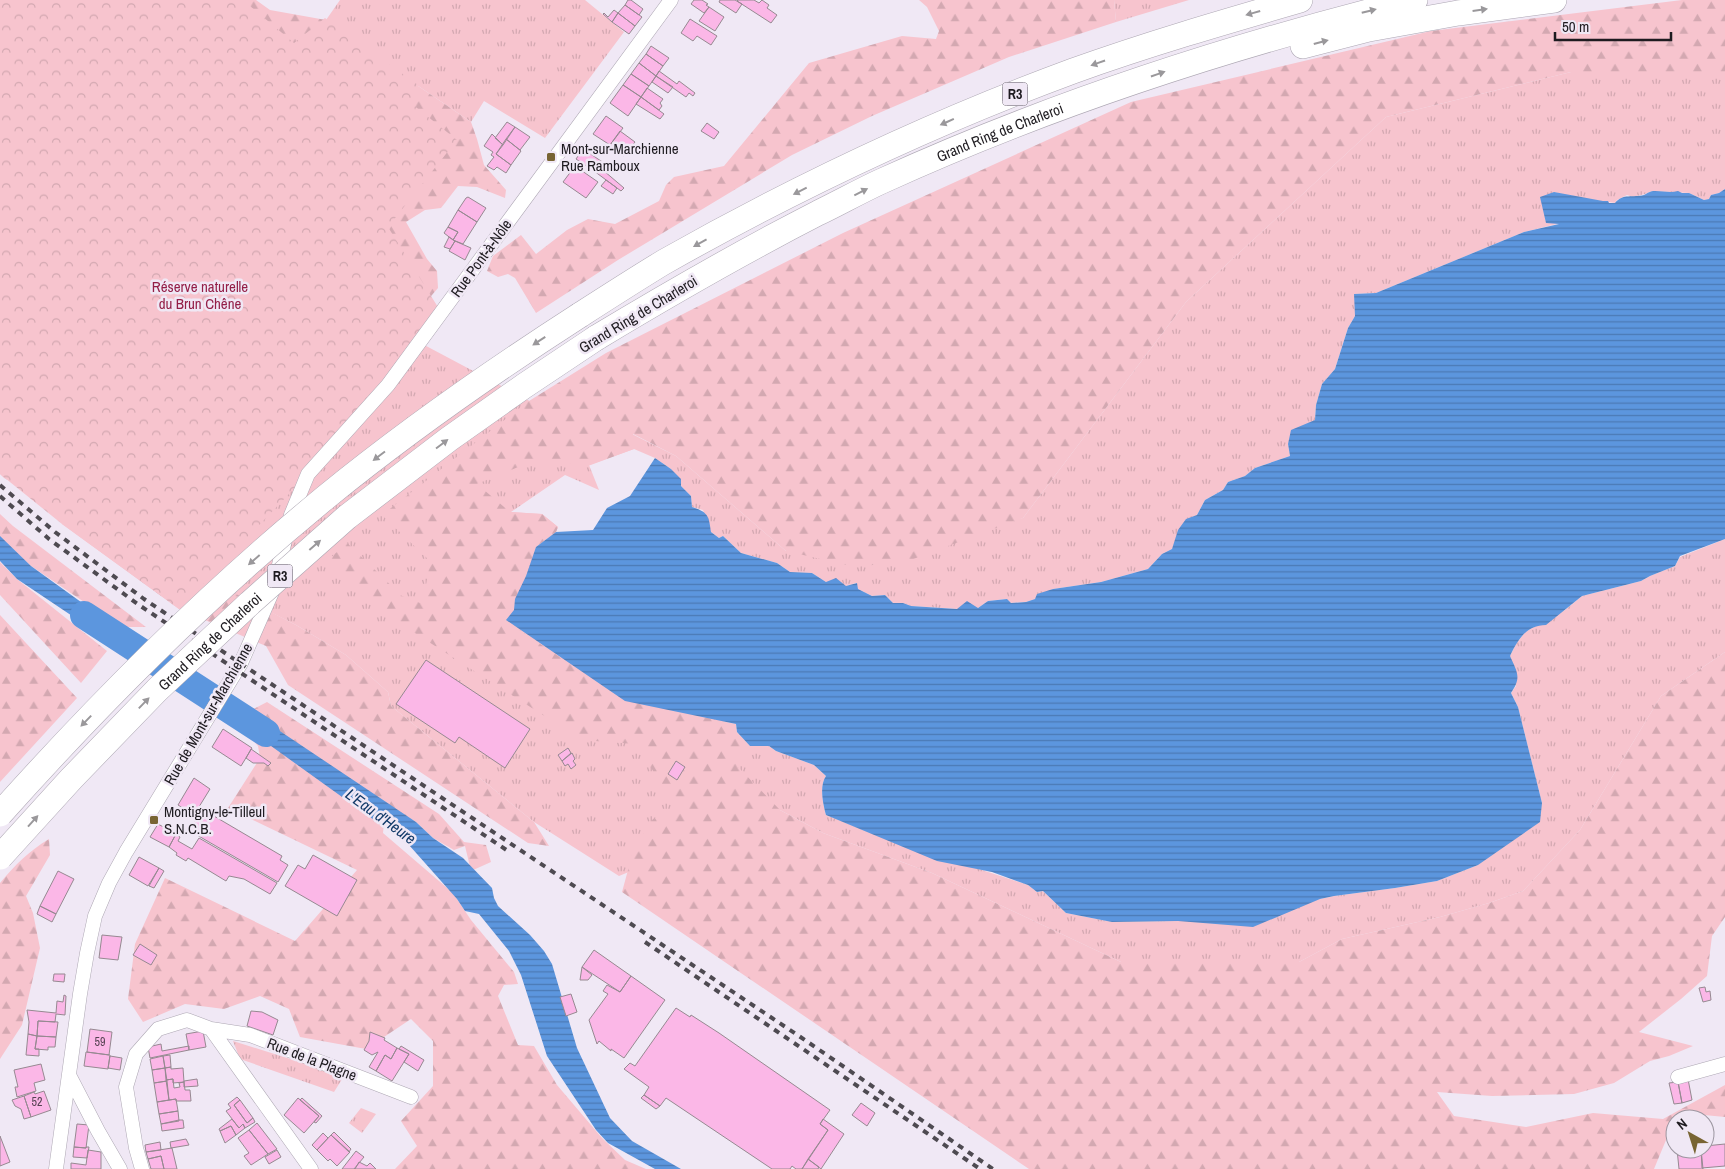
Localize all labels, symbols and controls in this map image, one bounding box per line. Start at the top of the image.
one-way arrow [1473,6,1489,14]
one-way arrow [1362,7,1377,15]
one-way arrow [1245,10,1260,18]
scale bar [1555,10,1671,42]
text: 50 m [1562,16,1589,37]
one-way arrow [1314,37,1329,45]
one-way arrow [1090,59,1105,67]
one-way arrow [1151,70,1166,77]
road number: R3 [1002,82,1028,106]
street label: Grand Ring de Charleroi [933,97,1066,166]
one-way arrow [940,118,954,126]
place label: Mont-sur-Marchienne Rue Ramboux [561,138,679,176]
marker: Mont-sur-Marchienne Rue Ramboux [545,151,557,163]
one-way arrow [793,187,807,195]
one-way arrow [854,188,868,196]
street label: Rue Pont-à-Nôle [446,215,517,301]
one-way arrow [692,239,707,247]
street label: Grand Ring de Charleroi [575,270,701,358]
park label: Réserve naturelle du Brun Chêne [152,276,248,314]
one-way arrow [533,336,546,346]
one-way arrow [435,439,448,450]
one-way arrow [373,451,386,462]
one-way arrow [308,540,321,551]
one-way arrow [248,554,260,565]
road number: R3 [268,564,292,588]
street label: Grand Ring de Charleroi [153,587,266,695]
street label: Rue de Mont-sur-Marchienne [159,639,257,789]
one-way arrow [138,697,150,709]
one-way arrow [80,715,92,727]
water label: L'Eau d'Heure [341,783,421,849]
place label: Montigny-le-Tilleul S.N.C.B. [164,801,265,839]
marker: Montigny-le-Tilleul S.N.C.B. [148,814,160,826]
one-way arrow [27,816,39,828]
street label: Rue de la Plagne [264,1032,360,1086]
house number: 59 [95,1034,105,1050]
house number: 52 [32,1094,42,1110]
north arrow [1665,1109,1715,1159]
text: N [1673,1114,1691,1134]

